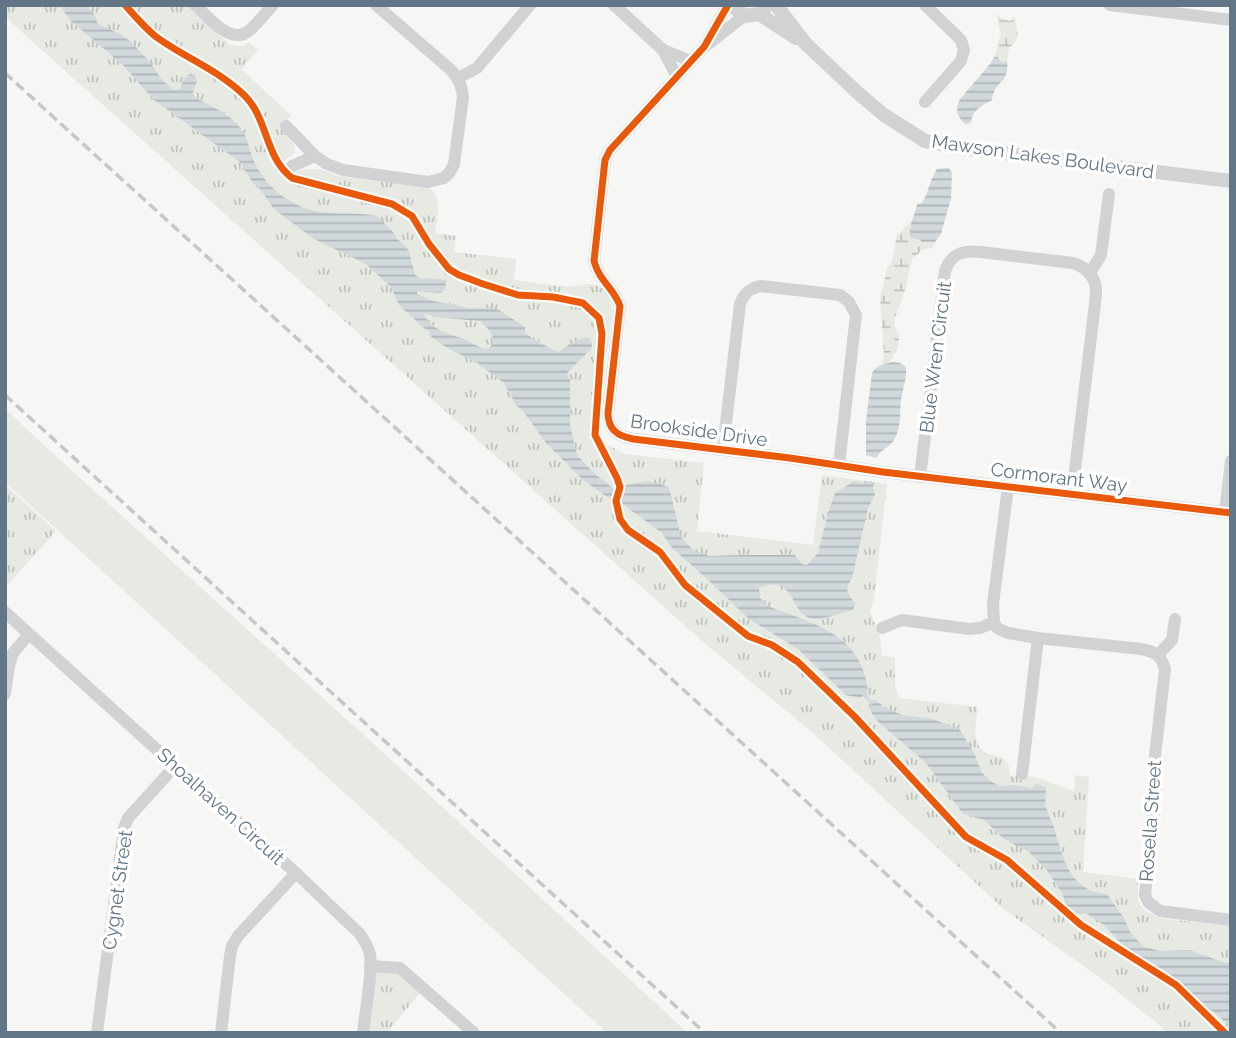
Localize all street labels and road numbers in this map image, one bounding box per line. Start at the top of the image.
street label: Mawson Lakes Boulevard [930,130,1156,182]
street label: Blue Wren Circuit [915,279,955,434]
street label: Brookside Drive [629,409,769,451]
street label: Cormorant Way [989,458,1129,496]
street label: Shoalhaven Circuit [153,743,289,869]
street label: Rosella Street [1135,759,1165,883]
street label: Cygnet Street [98,828,136,951]

